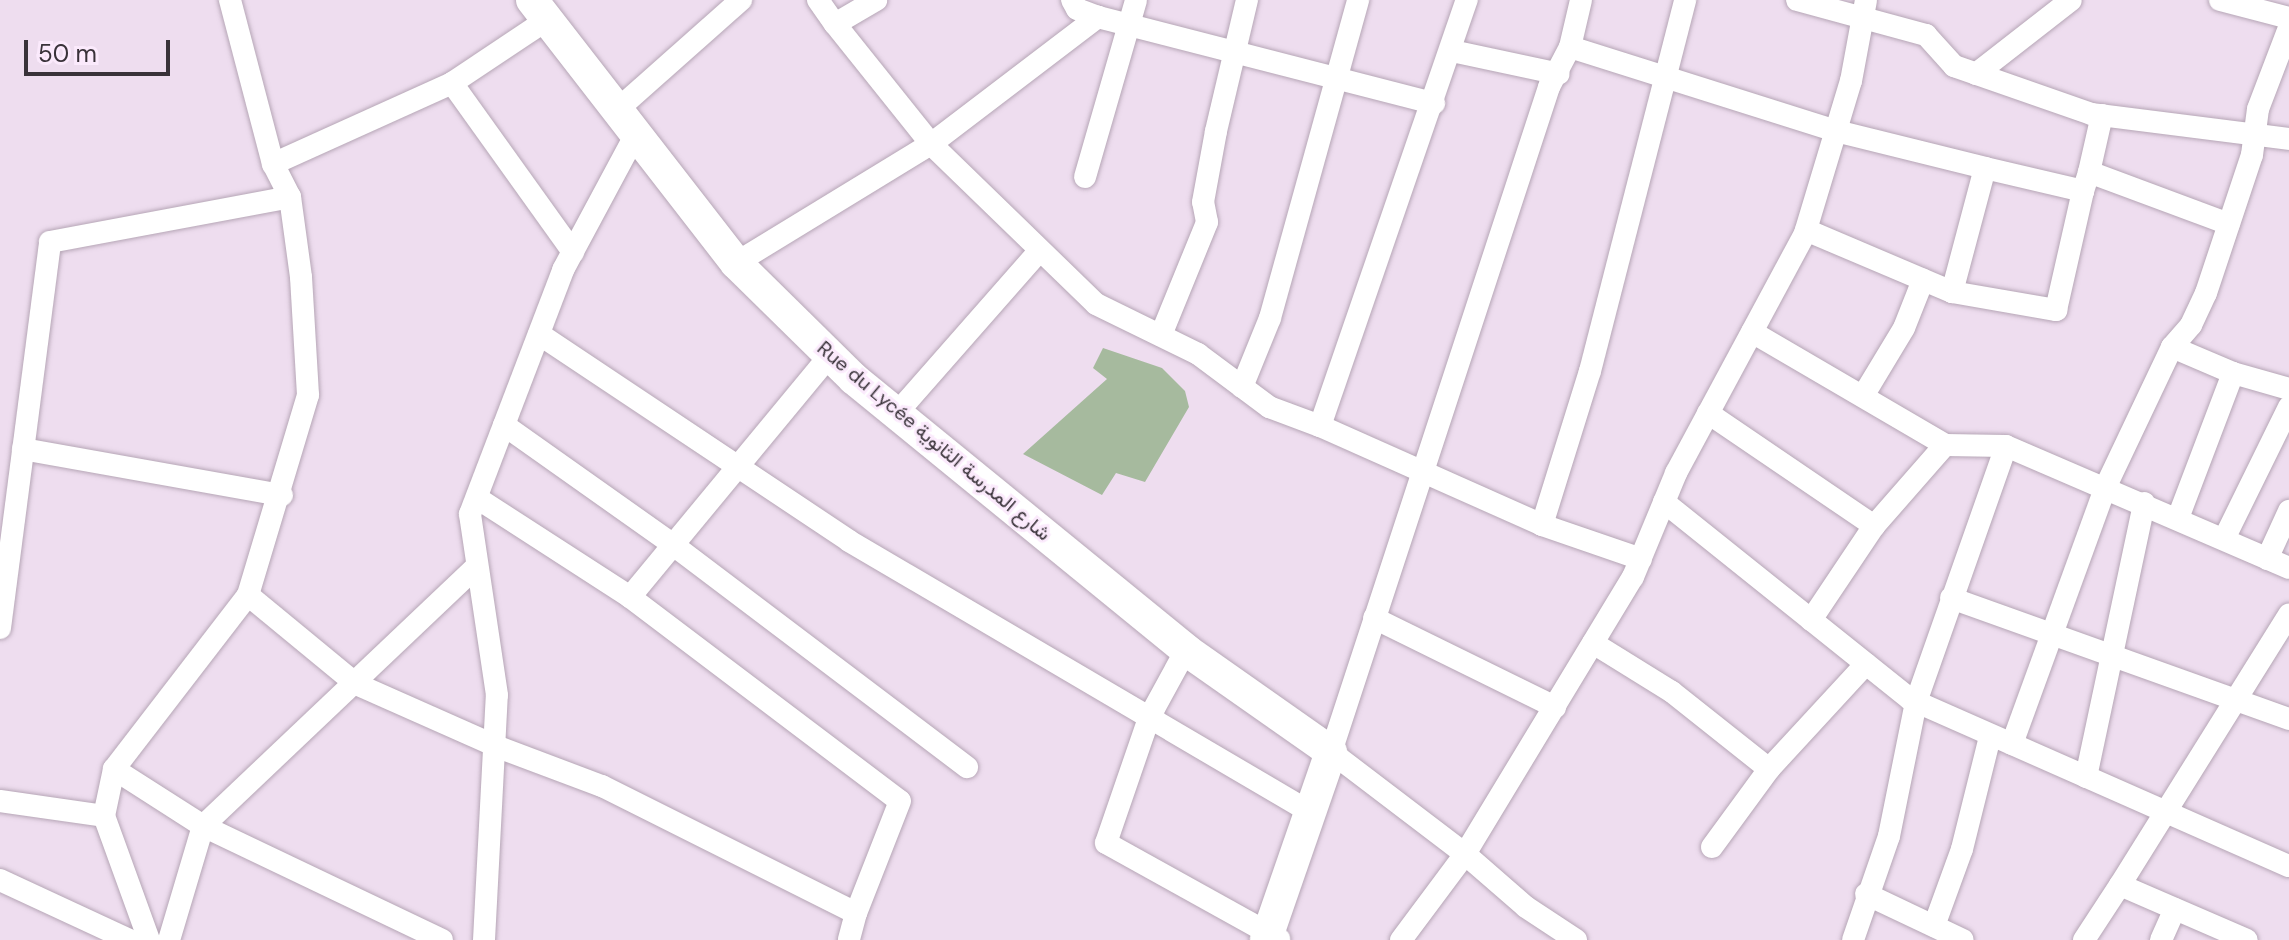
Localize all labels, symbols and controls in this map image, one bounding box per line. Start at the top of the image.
scale bar [28,24,174,74]
text: 50 m [38,38,97,69]
street label: Rue du Lycée شارع المدرسة الثانوية [812,336,1056,546]

